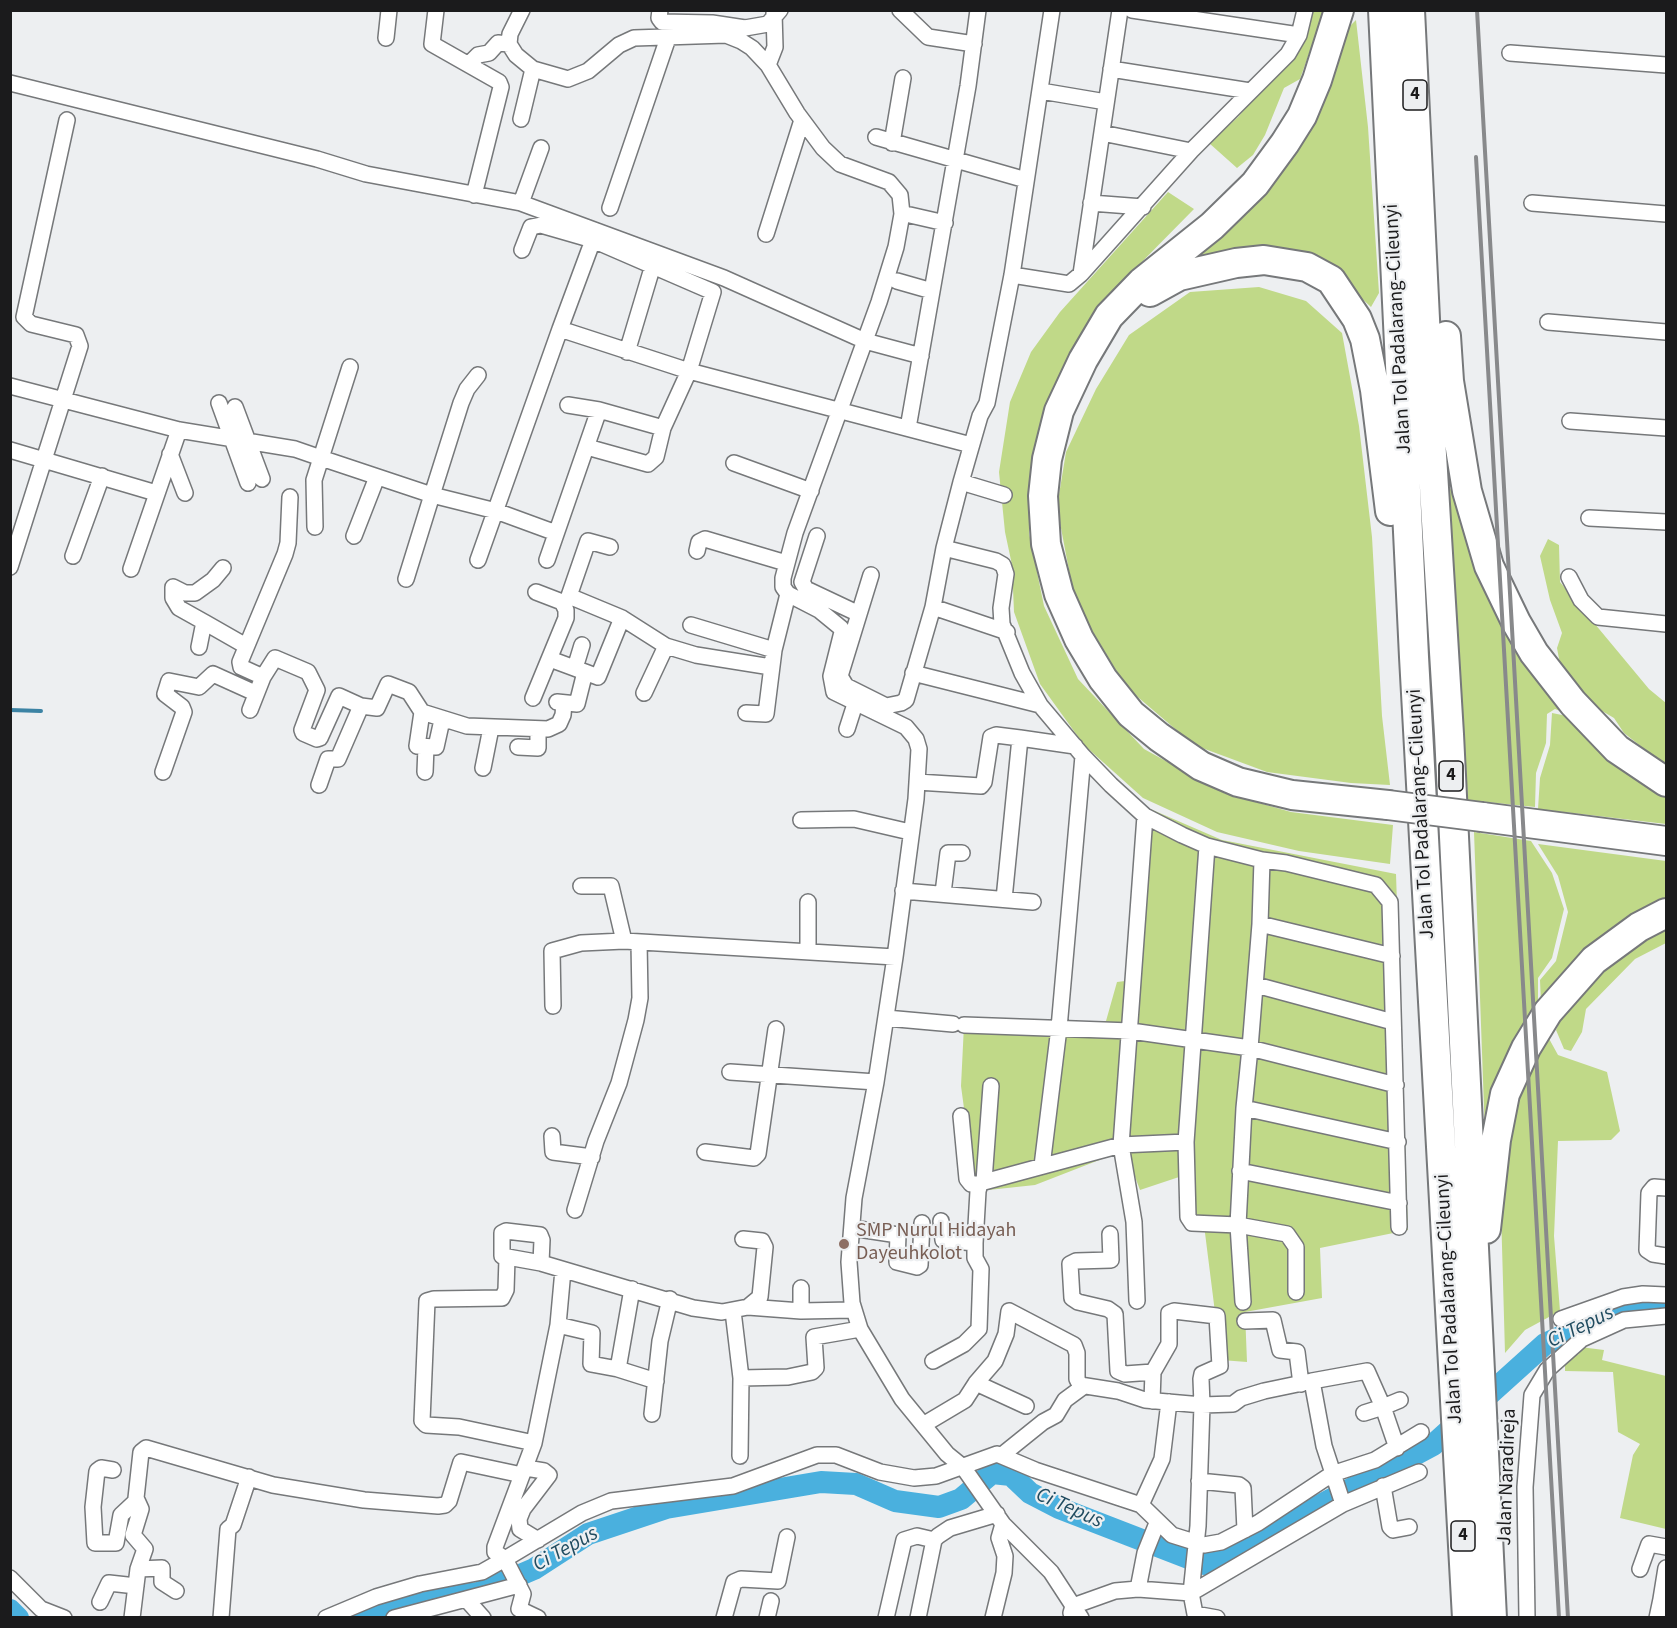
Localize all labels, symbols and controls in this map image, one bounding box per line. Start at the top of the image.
road number: 4 [1403,80,1427,110]
street label: Jalan Tol Padalarang–Cileunyi [1380,203,1418,455]
street label: Jalan Tol Padalarang–Cileunyi [1403,688,1441,940]
road number: 4 [1439,761,1463,791]
street label: Jalan Tol Padalarang–Cileunyi [1431,1173,1469,1425]
place label: SMP Nurul Hidayah Dayeuhkolot [856,1220,1016,1267]
marker: SMP Nurul Hidayah Dayeuhkolot [837,1237,851,1251]
water label: Ci Tepus [1544,1301,1618,1355]
street label: Jalan Naradireja [1494,1408,1522,1546]
water label: Ci Tepus [1032,1483,1106,1535]
road number: 4 [1451,1521,1475,1551]
water label: Ci Tepus [529,1522,603,1578]

